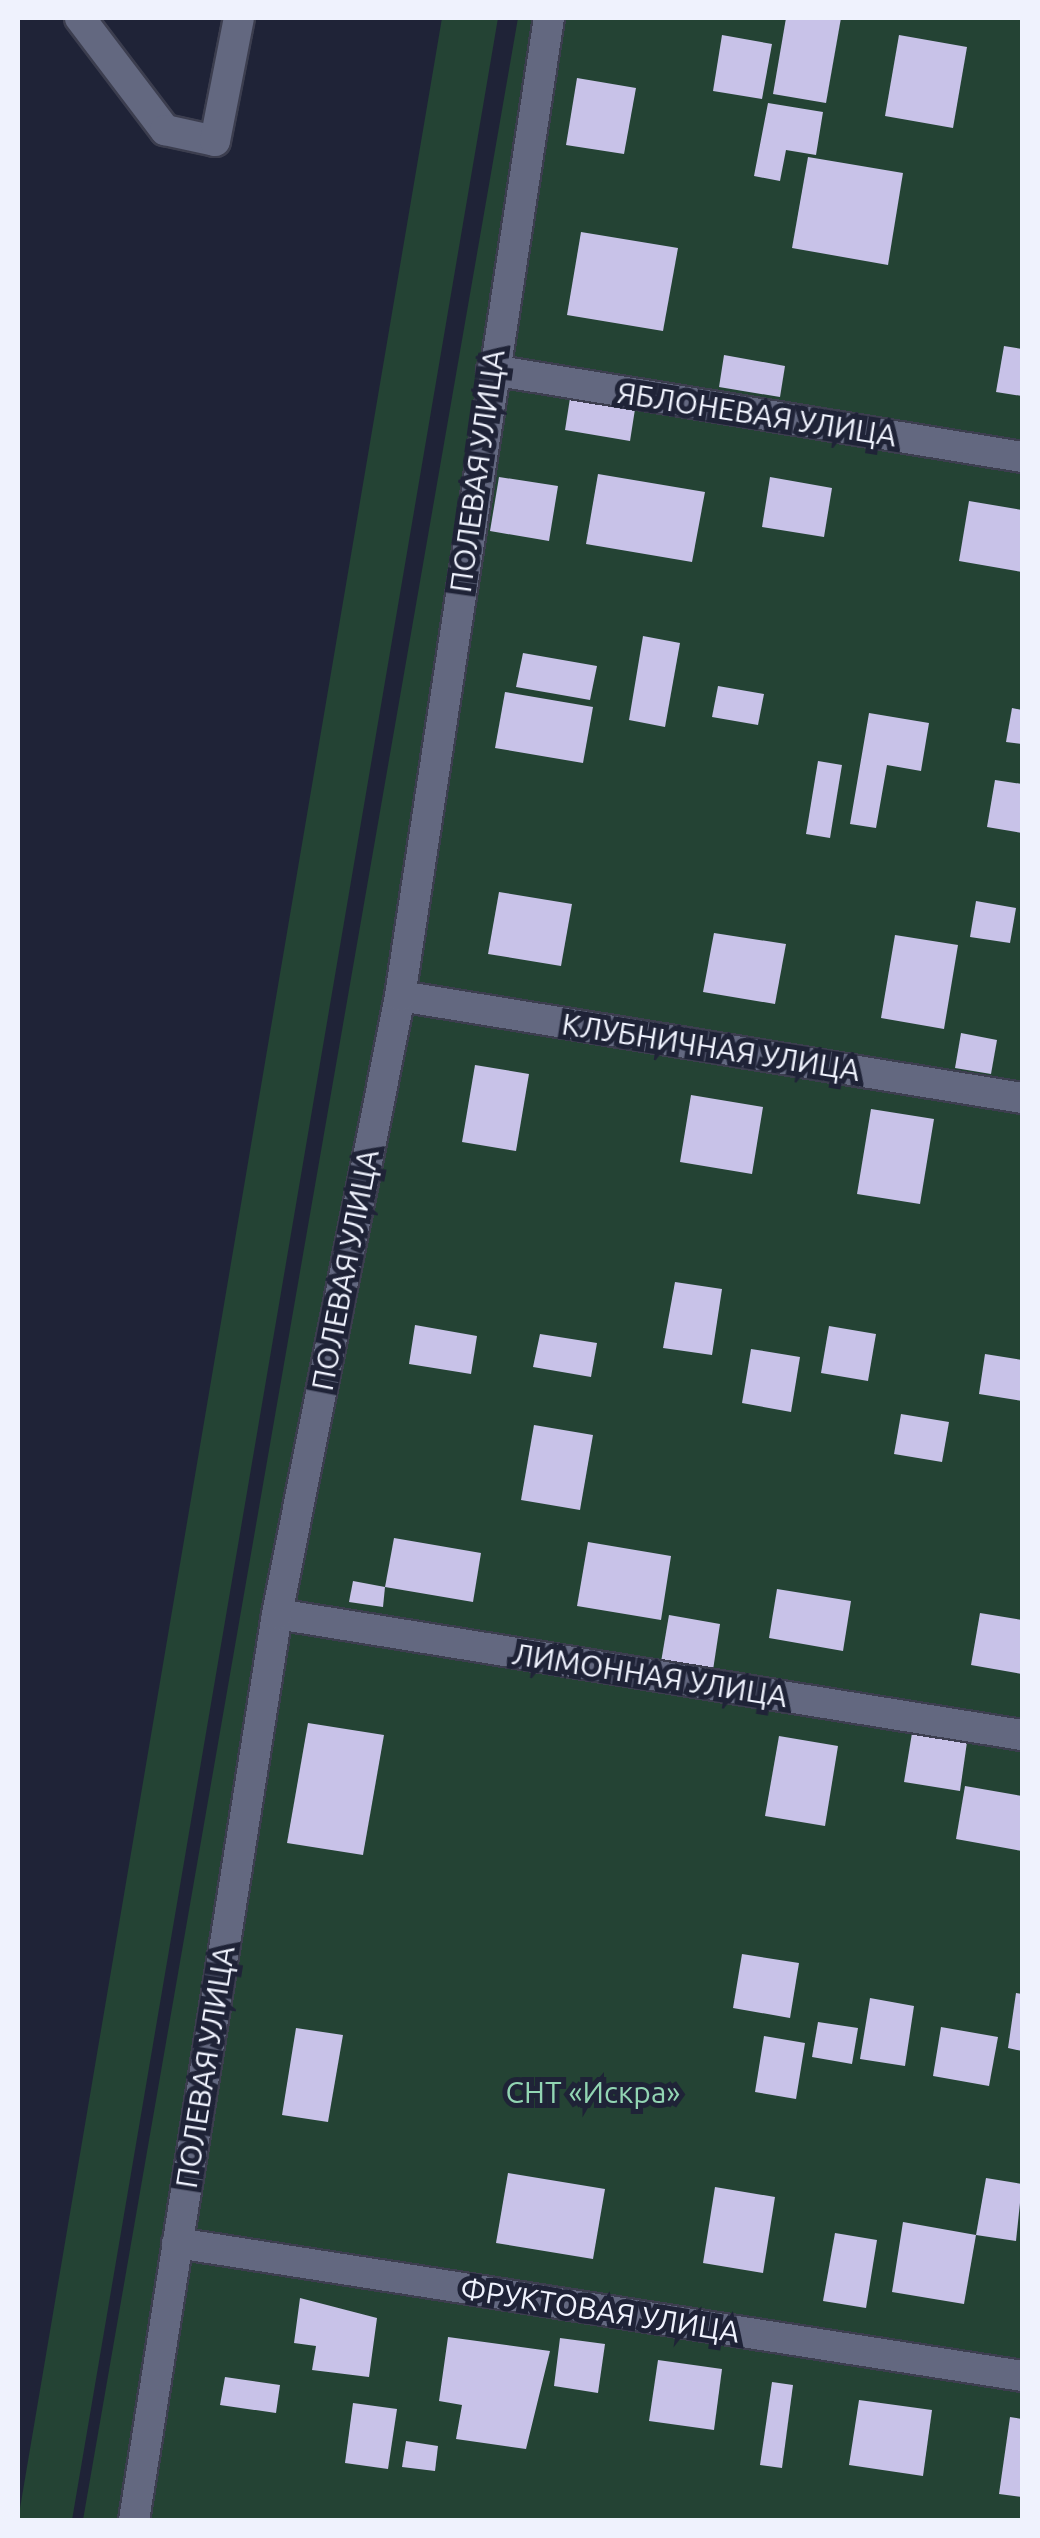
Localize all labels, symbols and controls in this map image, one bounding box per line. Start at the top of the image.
street label: ПОЛЕВАЯ УЛИЦА [442,347,512,595]
street label: ЯБЛОНЕВАЯ УЛИЦА [615,374,899,454]
street label: КЛУБНИЧНАЯ УЛИЦА [559,1006,863,1088]
street label: ПОЛЕВАЯ УЛИЦА [304,1146,386,1394]
street label: ЛИМОННАЯ УЛИЦА [510,1635,790,1715]
street label: ПОЛЕВАЯ УЛИЦА [168,1943,242,2191]
park label: СНТ «Искра» [506,2074,680,2110]
street label: ФРУКТОВАЯ УЛИЦА [458,2270,742,2350]

